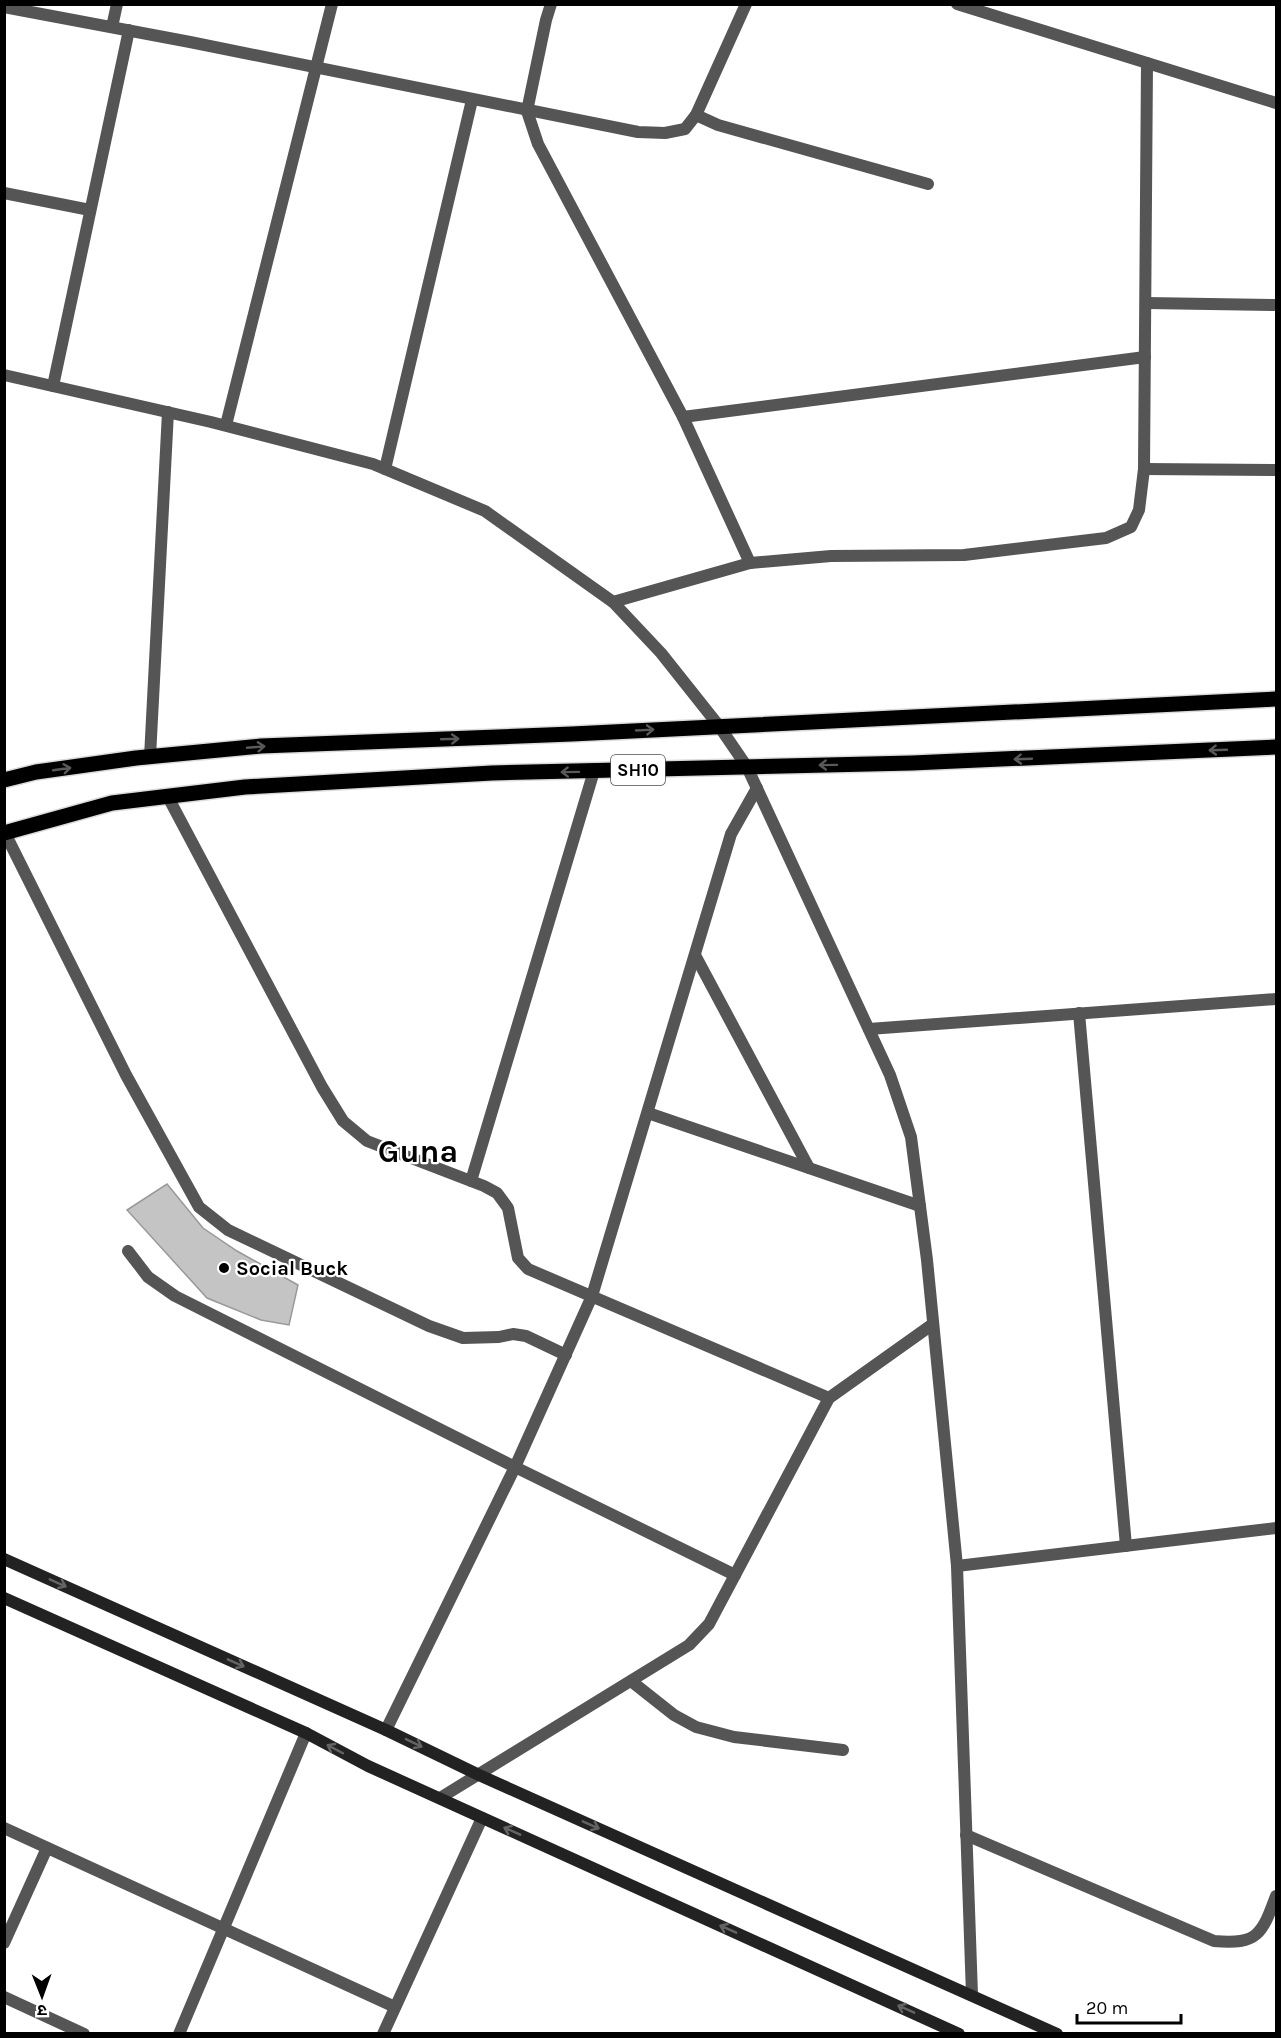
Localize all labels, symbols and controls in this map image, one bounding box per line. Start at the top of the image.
one-way arrow [635,724,655,735]
one-way arrow [440,733,460,744]
one-way arrow [245,741,265,752]
one-way arrow [1209,745,1229,756]
one-way arrow [1014,753,1034,764]
road number: SH10 [611,755,665,785]
one-way arrow [819,760,839,771]
one-way arrow [52,763,71,774]
one-way arrow [561,766,581,777]
district label: Guna [378,1133,458,1170]
place label: Social Buck [236,1257,348,1280]
marker: Social Buck [217,1261,231,1275]
one-way arrow [48,1578,66,1589]
one-way arrow [227,1658,245,1669]
one-way arrow [404,1738,422,1749]
one-way arrow [327,1743,345,1754]
one-way arrow [581,1820,599,1831]
one-way arrow [504,1825,522,1836]
one-way arrow [719,1923,738,1934]
north arrow [12,1966,72,2026]
scale bar [1077,1987,1180,2025]
text: 20 m [1086,1997,1128,2019]
text: उ [37,2001,47,2020]
one-way arrow [897,2003,915,2015]

